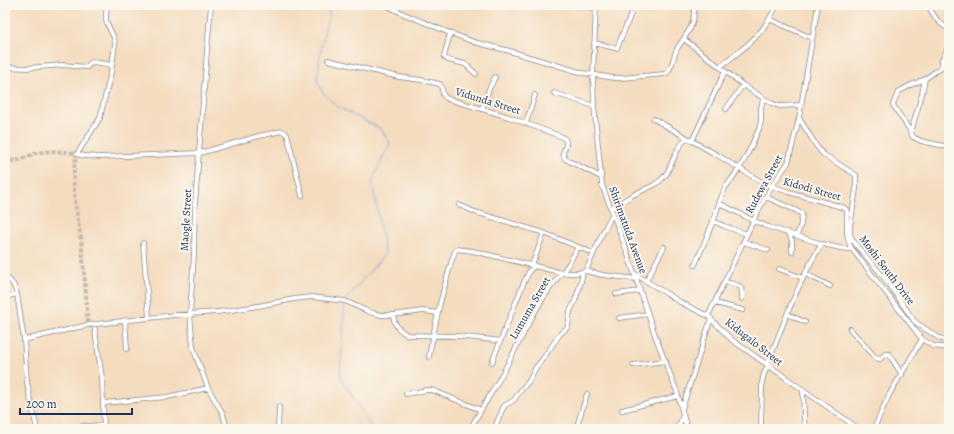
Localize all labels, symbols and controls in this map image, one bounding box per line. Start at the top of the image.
street label: Vidunda Street [453,84,523,118]
street label: Rudewa Street [742,152,787,216]
street label: Kidodi Street [781,174,843,205]
street label: Shirimatuda Avenue [605,184,651,276]
street label: Maogle Street [177,188,195,251]
street label: Moshi South Drive [856,232,918,308]
street label: Lumuma Street [506,274,554,342]
street label: Kidugalo Street [722,315,786,370]
scale bar [20,390,132,416]
text: 200 m [26,396,57,412]

